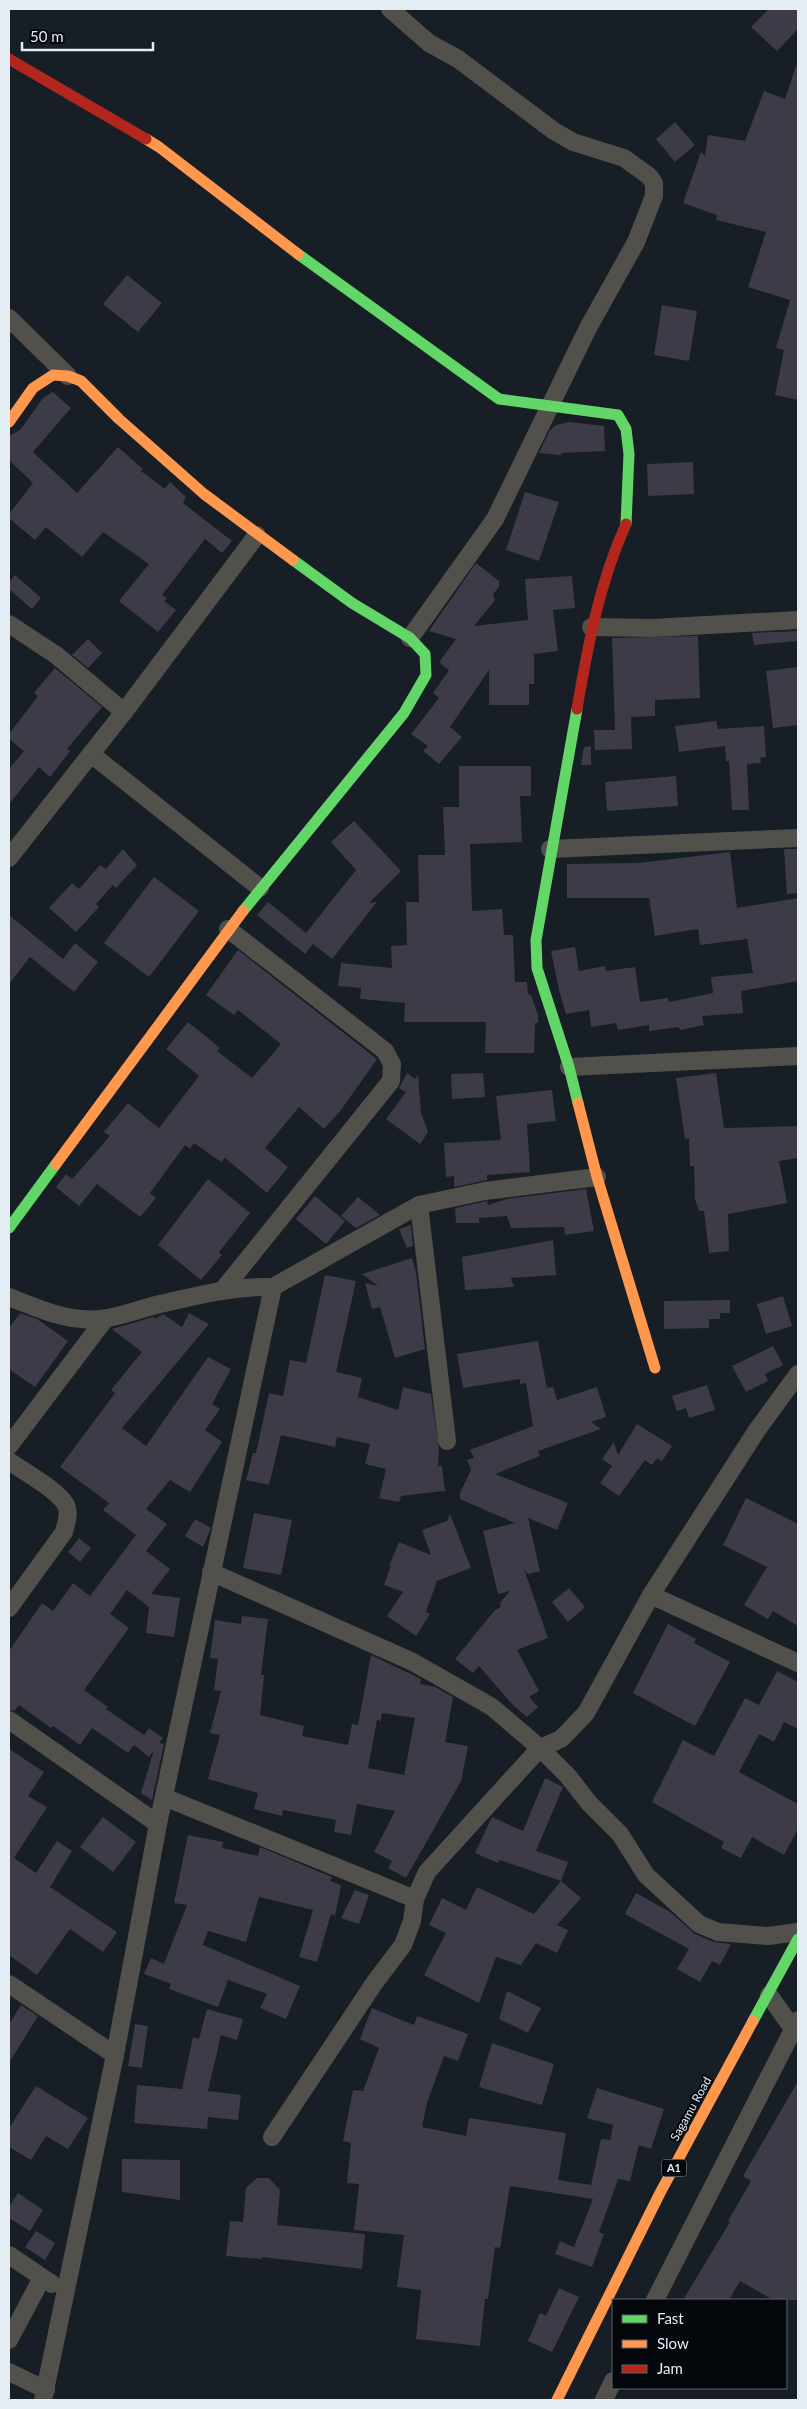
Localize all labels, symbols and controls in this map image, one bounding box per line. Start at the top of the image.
scale bar [22,20,154,52]
text: 50 m [30,27,64,45]
street label: Sagamu Road [667,2074,714,2143]
road number: A1 [662,2160,686,2176]
legend [612,2299,787,2389]
text: Fast [657,2309,684,2327]
text: Slow [657,2334,689,2352]
text: Jam [657,2359,683,2377]

